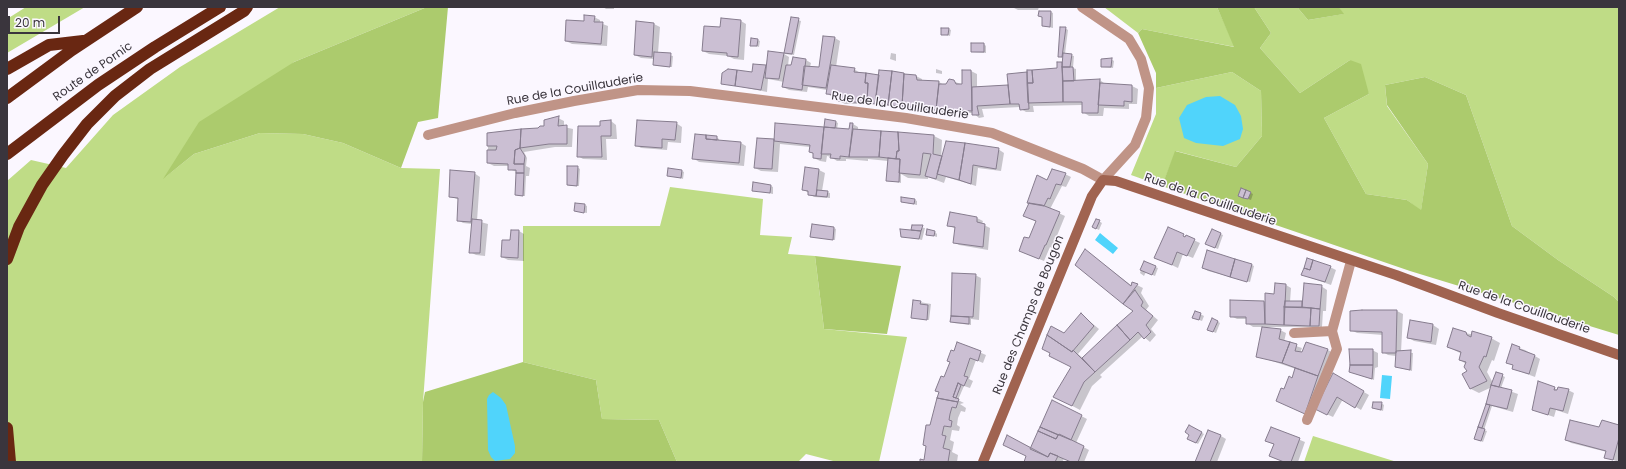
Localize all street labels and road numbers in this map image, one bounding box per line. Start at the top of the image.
street label: Route de Pornic [51,39,135,105]
street label: Rue de la Couillauderie [506,71,644,109]
street label: Rue de la Couillauderie [831,89,969,123]
street label: Rue de la Couillauderie [1142,171,1278,229]
street label: Rue des Champs de Bougon [990,233,1068,397]
street label: Rue de la Couillauderie [1456,279,1592,337]

